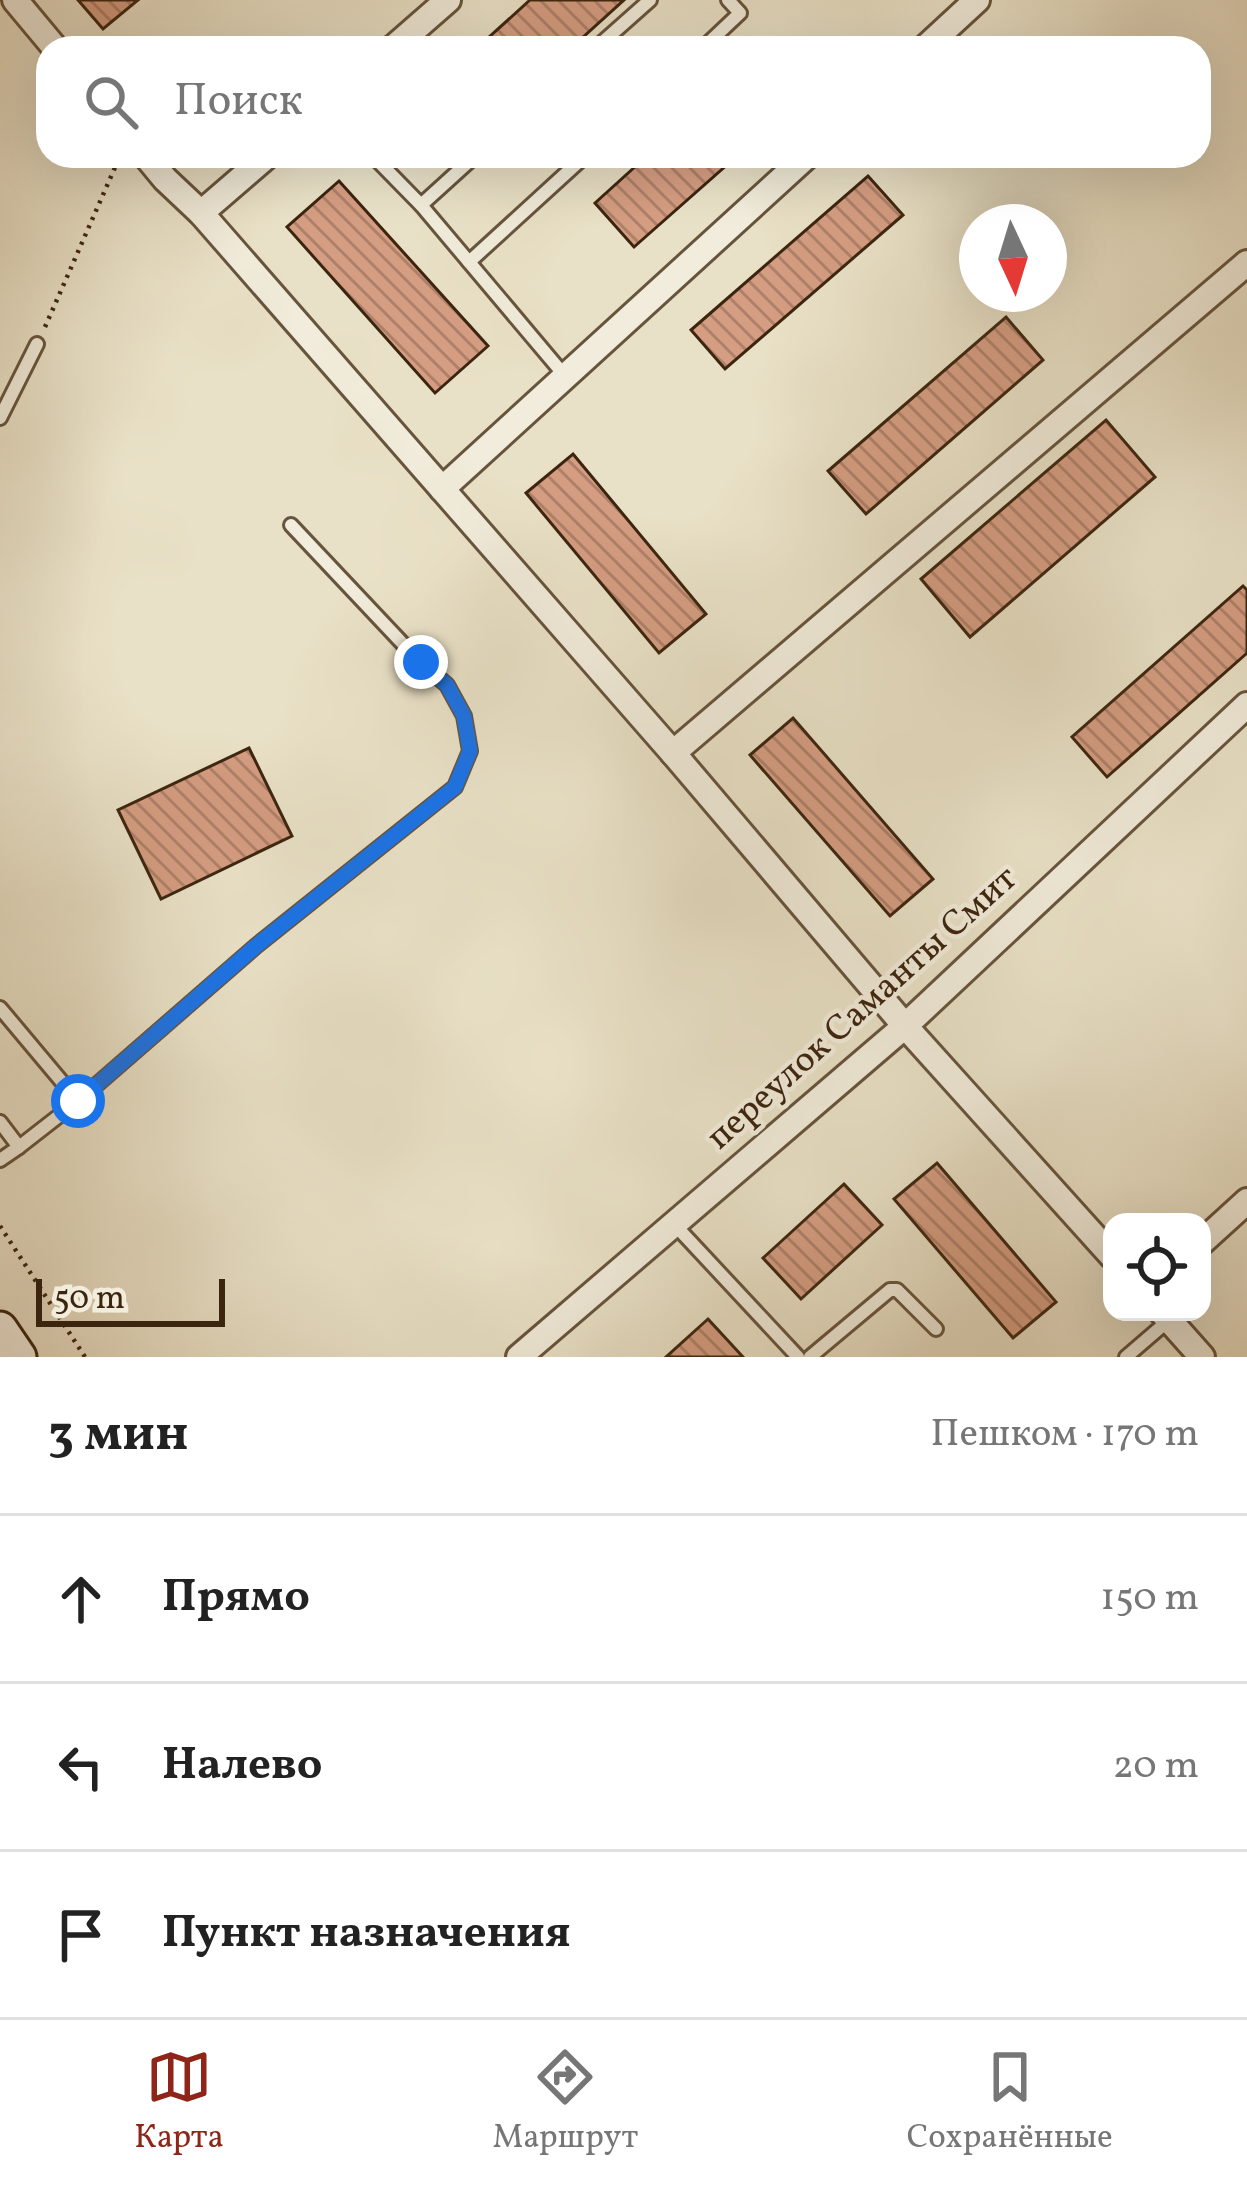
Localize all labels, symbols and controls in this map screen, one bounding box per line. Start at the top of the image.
search box [36,36,1211,168]
icon: search [78,69,144,135]
text: Поиск [174,71,303,134]
north arrow [959,204,1067,312]
route end [394,635,448,689]
street label: переулок Саманты Смит [696,855,1030,1163]
route start [51,1074,105,1128]
map controls [1103,1213,1211,1321]
button: locate [1103,1213,1211,1321]
scale bar [36,1273,225,1326]
text: 50 m [54,1277,125,1323]
text: 3 мин [48,1400,188,1471]
text: Пешком · 170 m [931,1408,1199,1462]
icon: ahead [48,1566,114,1632]
text: Прямо [162,1567,310,1630]
text: 150 m [1100,1572,1199,1626]
icon: left [48,1734,114,1800]
text: Налево [162,1735,323,1798]
text: 20 m [1113,1740,1199,1794]
icon: arrive [48,1902,114,1968]
text: Пункт назначения [162,1903,571,1966]
tab: Карта [134,2044,224,2162]
tab: Маршрут [493,2044,638,2162]
tab: Сохранённые [907,2044,1113,2162]

